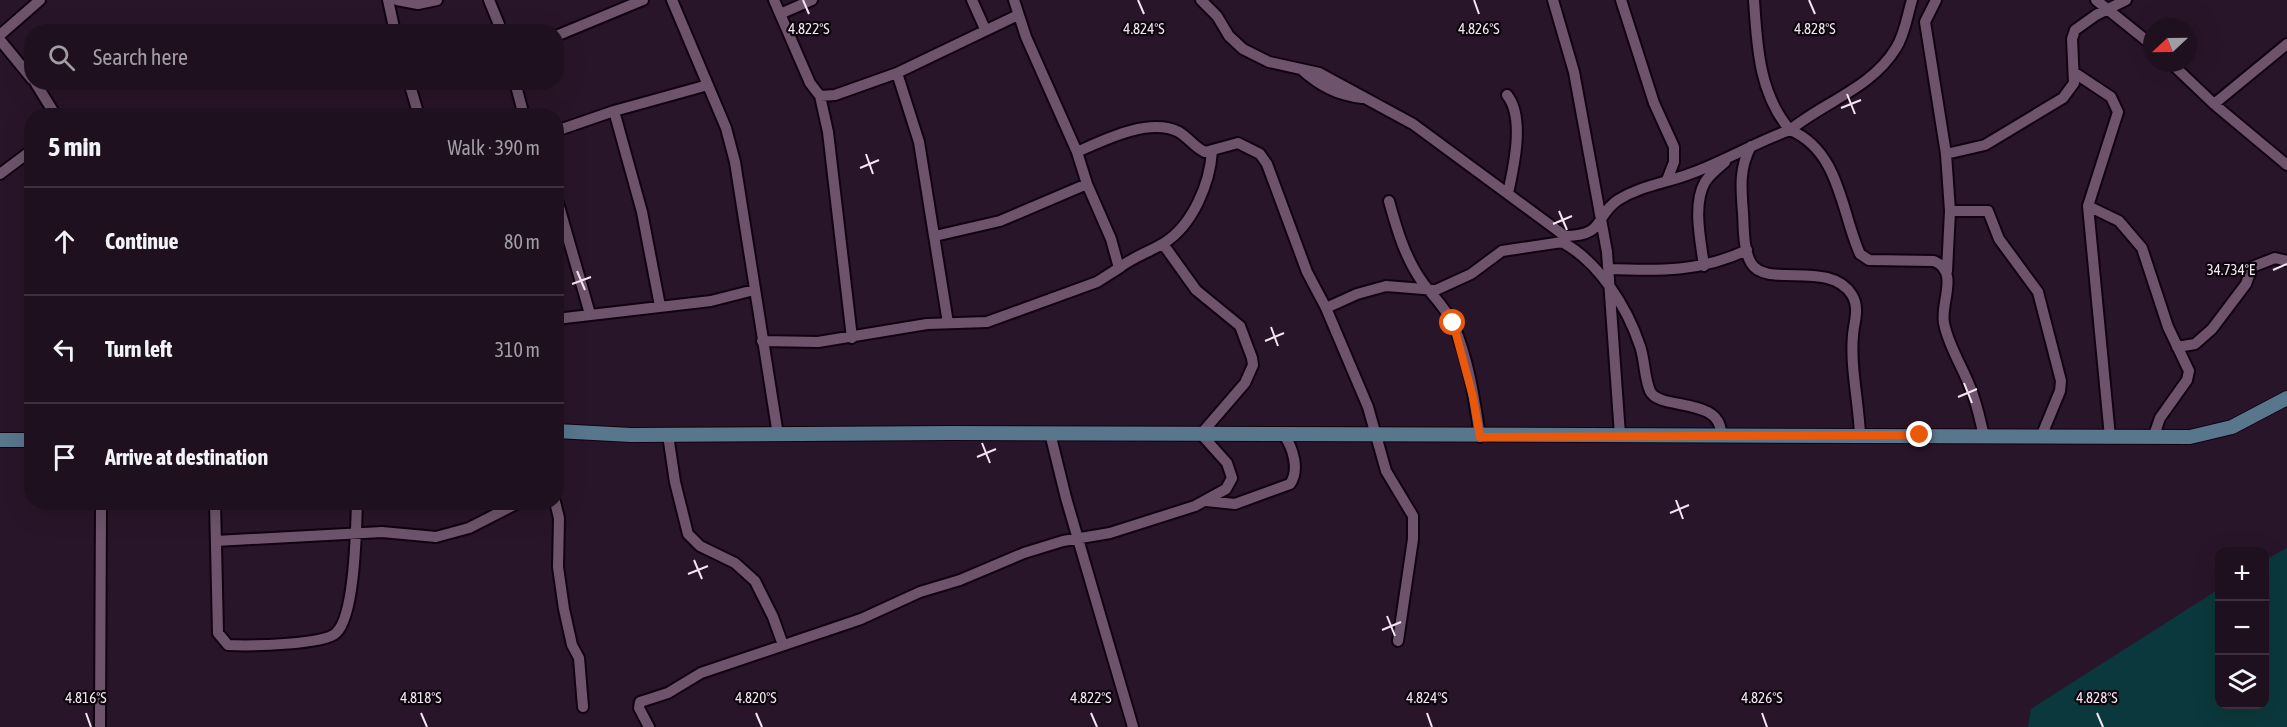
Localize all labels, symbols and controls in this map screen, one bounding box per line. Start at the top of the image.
north arrow [2143,18,2197,72]
text: 4.822°S [788,20,830,37]
text: 4.824°S [1123,20,1165,37]
text: 4.826°S [1458,20,1500,37]
text: 4.828°S [1794,20,1836,37]
search box [24,24,564,90]
icon: search [45,41,78,74]
text: Search here [93,44,188,70]
text: 5 min [48,132,101,162]
text: Walk · 390 m [448,136,540,159]
icon: ahead [48,225,81,258]
text: Continue [105,228,179,254]
text: 80 m [504,230,540,253]
text: 34.734°E [2207,261,2256,278]
route start [1439,309,1465,335]
icon: left [48,333,81,366]
text: Turn left [105,336,172,362]
text: 310 m [495,338,540,361]
route end [1906,421,1932,447]
icon: arrive [48,441,81,474]
text: Arrive at destination [105,444,268,470]
map controls [2215,547,2269,709]
button: + [2215,547,2269,601]
button: − [2215,601,2269,655]
button: layers [2215,655,2269,709]
text: 4.816°S [65,689,107,706]
text: 4.818°S [400,689,442,706]
text: 4.820°S [735,689,777,706]
text: 4.822°S [1070,689,1112,706]
text: 4.824°S [1406,689,1448,706]
text: 4.826°S [1741,689,1783,706]
text: 4.828°S [2076,689,2118,706]

